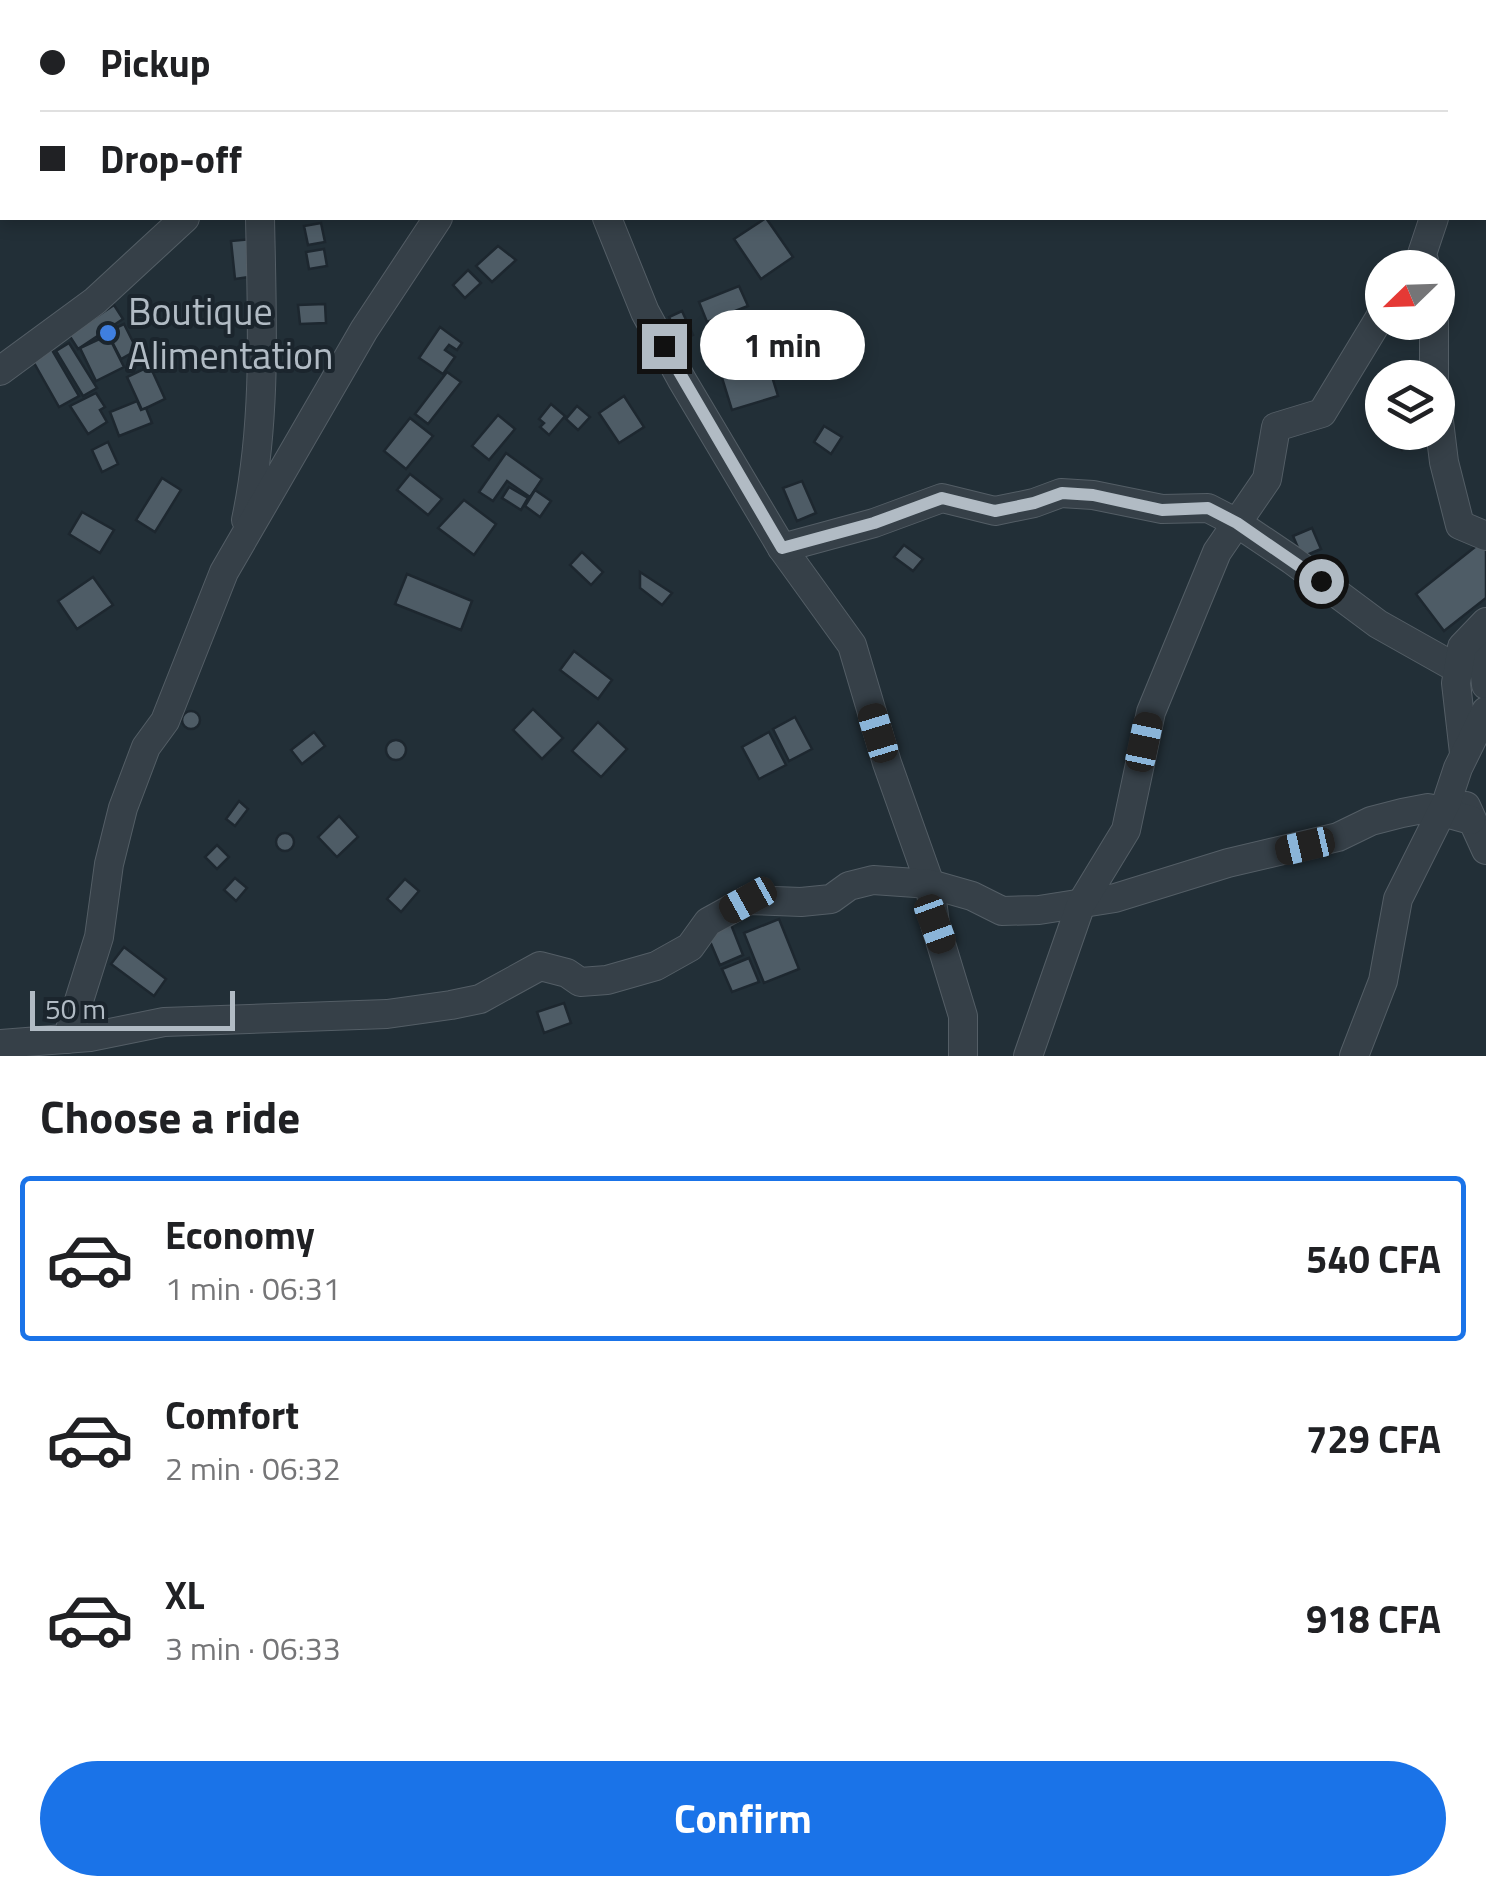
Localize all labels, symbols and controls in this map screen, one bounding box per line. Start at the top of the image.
text: Pickup [100,34,210,92]
text: Drop-off [100,130,242,188]
north arrow [1365,250,1455,340]
map controls [1365,250,1455,450]
place label: Boutique Alimentation [128,282,334,384]
callout: 1 min [699,311,864,381]
text: 1 min [744,321,821,369]
marker: Boutique Alimentation [97,322,119,344]
route end [642,324,687,369]
button: layers [1365,360,1455,450]
route start [1299,559,1344,604]
car [855,700,901,766]
car [1123,710,1165,774]
car [1272,825,1338,867]
car [714,872,782,928]
car [911,891,959,957]
scale bar [30,986,235,1030]
text: 50 m [45,987,106,1030]
text: Choose a ride [40,1082,300,1150]
text: Economy [165,1206,315,1264]
icon: car [45,1214,135,1304]
text: 540 CFA [1306,1230,1441,1288]
text: 1 min · 06:31 [165,1264,341,1312]
text: Comfort [165,1386,299,1444]
icon: car [45,1394,135,1484]
text: 729 CFA [1306,1410,1441,1468]
text: 2 min · 06:32 [165,1444,341,1492]
text: XL [165,1566,205,1624]
icon: car [45,1574,135,1664]
text: 918 CFA [1306,1590,1441,1648]
text: 3 min · 06:33 [165,1624,341,1672]
button: Confirm [40,1761,1446,1876]

